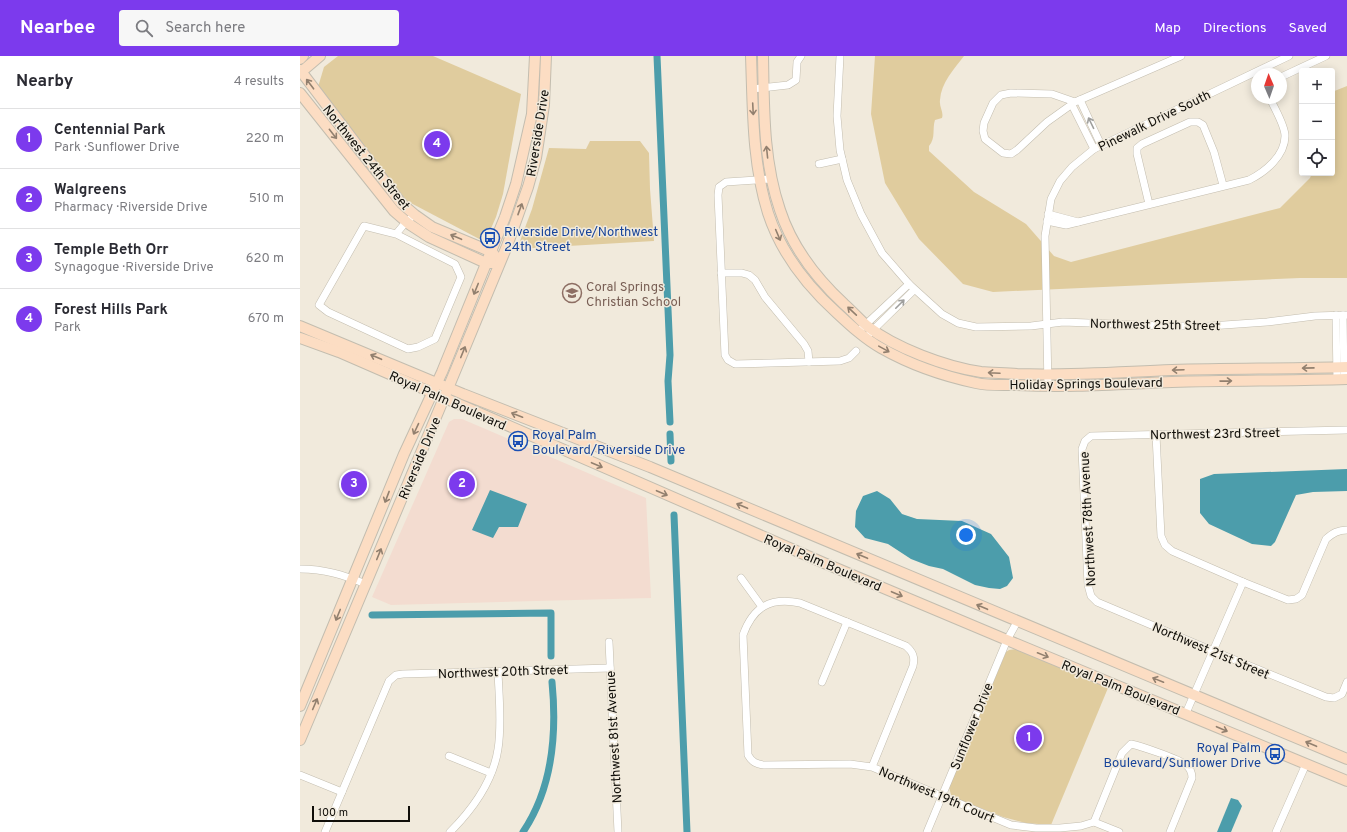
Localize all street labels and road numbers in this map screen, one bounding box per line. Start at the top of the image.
street label: Pinewalk Drive South [1096,88,1214,156]
street label: Riverside Drive [524,89,554,178]
street label: Northwest 24th Street [318,103,413,214]
street label: Northwest 25th Street [1090,317,1220,335]
street label: Royal Palm Boulevard [386,369,508,435]
street label: Holiday Springs Boulevard [1009,376,1163,394]
street label: Riverside Drive [396,415,445,502]
street label: Northwest 23rd Street [1150,426,1280,444]
street label: Northwest 78th Avenue [1077,451,1101,587]
street label: Royal Palm Boulevard [761,532,884,596]
street label: Northwest 21st Street [1149,620,1271,684]
street label: Royal Palm Boulevard [1059,658,1182,720]
street label: Northwest 20th Street [438,663,569,683]
street label: Northwest 81st Avenue [604,670,626,804]
street label: Sunflower Drive [948,681,998,773]
street label: Northwest 19th Court [876,764,997,828]

